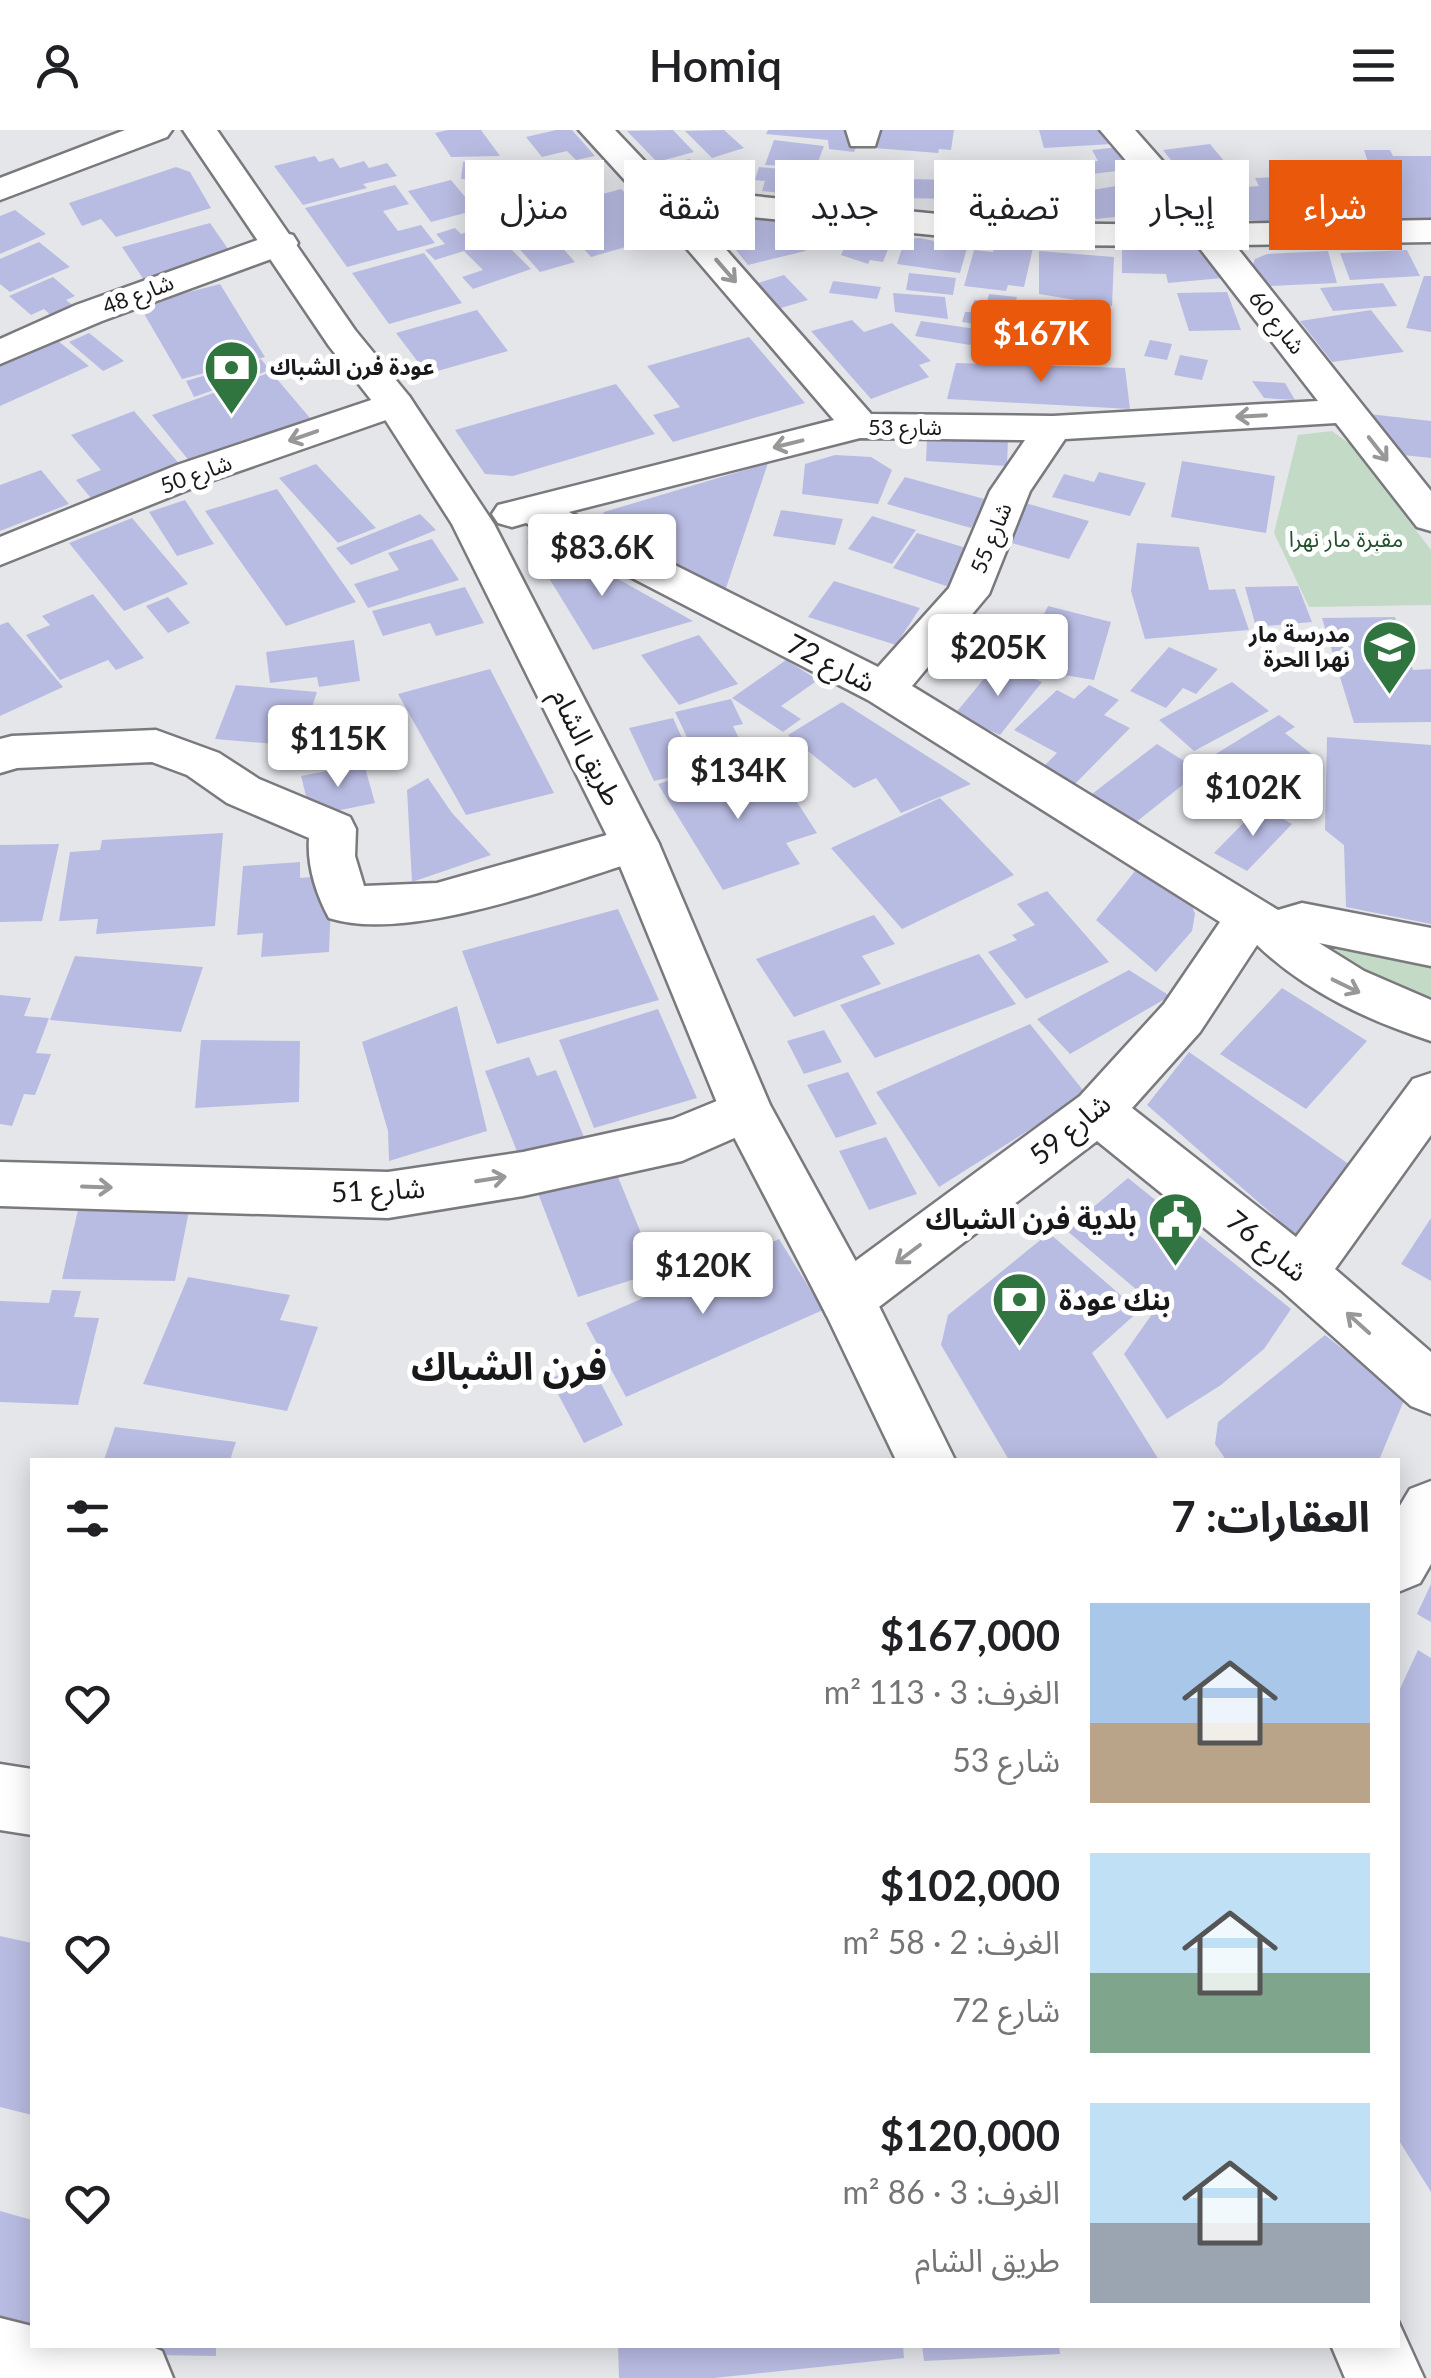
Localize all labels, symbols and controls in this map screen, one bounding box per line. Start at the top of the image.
icon: person [30,38,85,93]
text: Homiq [649,38,782,92]
icon: menu [1346,38,1401,93]
chip: منزل [465,160,604,250]
chip: شقة [624,160,755,250]
chip: جديد [775,160,914,250]
chip: تصفية [934,160,1095,250]
chip: إيجار [1115,160,1249,250]
chip: شراء [1269,160,1402,250]
one-way arrow [715,258,737,284]
street label: شارع 48 [98,268,179,323]
street label: شارع 60 [1240,284,1311,361]
pin: $167K [971,300,1111,385]
text: $167K [993,313,1089,352]
bank icon: عودة فرن الشباك [201,337,261,416]
place label: عودة فرن الشباك [270,353,434,380]
one-way arrow [1235,407,1267,426]
street label: شارع 53 [868,413,942,444]
one-way arrow [288,428,320,446]
one-way arrow [1367,435,1388,462]
one-way arrow [773,436,804,455]
street label: شارع 50 [156,448,237,503]
street label: شارع 55 [964,498,1021,579]
pin: $83.6K [521,514,683,599]
park label: مقبرة مار نهرا [1289,525,1403,553]
text: $83.6K [550,527,654,566]
pin: $205K [928,614,1068,699]
school or university icon: مدرسة مار نهرا الحرة [1359,617,1419,696]
place label: مدرسة مار نهرا الحرة [1248,620,1350,672]
street label: شارع 72 [779,626,881,703]
text: $205K [950,627,1046,666]
street label: طريق الشام [540,682,631,813]
pin: $115K [268,705,408,790]
text: $115K [290,718,386,757]
pin: $134K [668,737,808,822]
text: $134K [690,750,786,789]
pin: $102K [1183,754,1323,839]
text: $102K [1205,767,1301,806]
one-way arrow [1330,977,1360,996]
street label: شارع 59 [1022,1085,1120,1175]
one-way arrow [474,1169,507,1188]
street label: شارع 51 [330,1170,426,1213]
one-way arrow [81,1177,113,1196]
public building icon: بلدية فرن الشباك [1146,1189,1206,1268]
place label: بلدية فرن الشباك [926,1201,1137,1236]
street label: شارع 76 [1217,1202,1315,1292]
pin: $120K [633,1232,773,1317]
one-way arrow [895,1243,922,1264]
text: $120K [655,1245,751,1284]
bank icon: بنك عودة [990,1270,1050,1349]
place label: بنك عودة [1059,1282,1171,1317]
one-way arrow [1346,1312,1371,1335]
district label: فرن الشباك [411,1342,607,1389]
icon: filters [60,1491,115,1546]
text: العقارات: 7 [1171,1491,1370,1541]
text: $167,000 [880,1610,1060,1660]
icon: home [1170,1643,1290,1763]
text: الغرف: 3 · 113 m² [824,1672,1060,1711]
icon: heart [60,1676,115,1731]
text: شارع 53 [952,1740,1060,1779]
text: $102,000 [880,1860,1060,1910]
icon: home [1170,1893,1290,2013]
text: الغرف: 2 · 58 m² [842,1922,1060,1961]
icon: heart [60,1926,115,1981]
text: شارع 72 [952,1990,1060,2029]
text: $120,000 [880,2110,1060,2160]
icon: home [1170,2143,1290,2263]
text: الغرف: 3 · 86 m² [842,2172,1060,2211]
icon: heart [60,2176,115,2231]
text: طريق الشام [915,2240,1060,2279]

